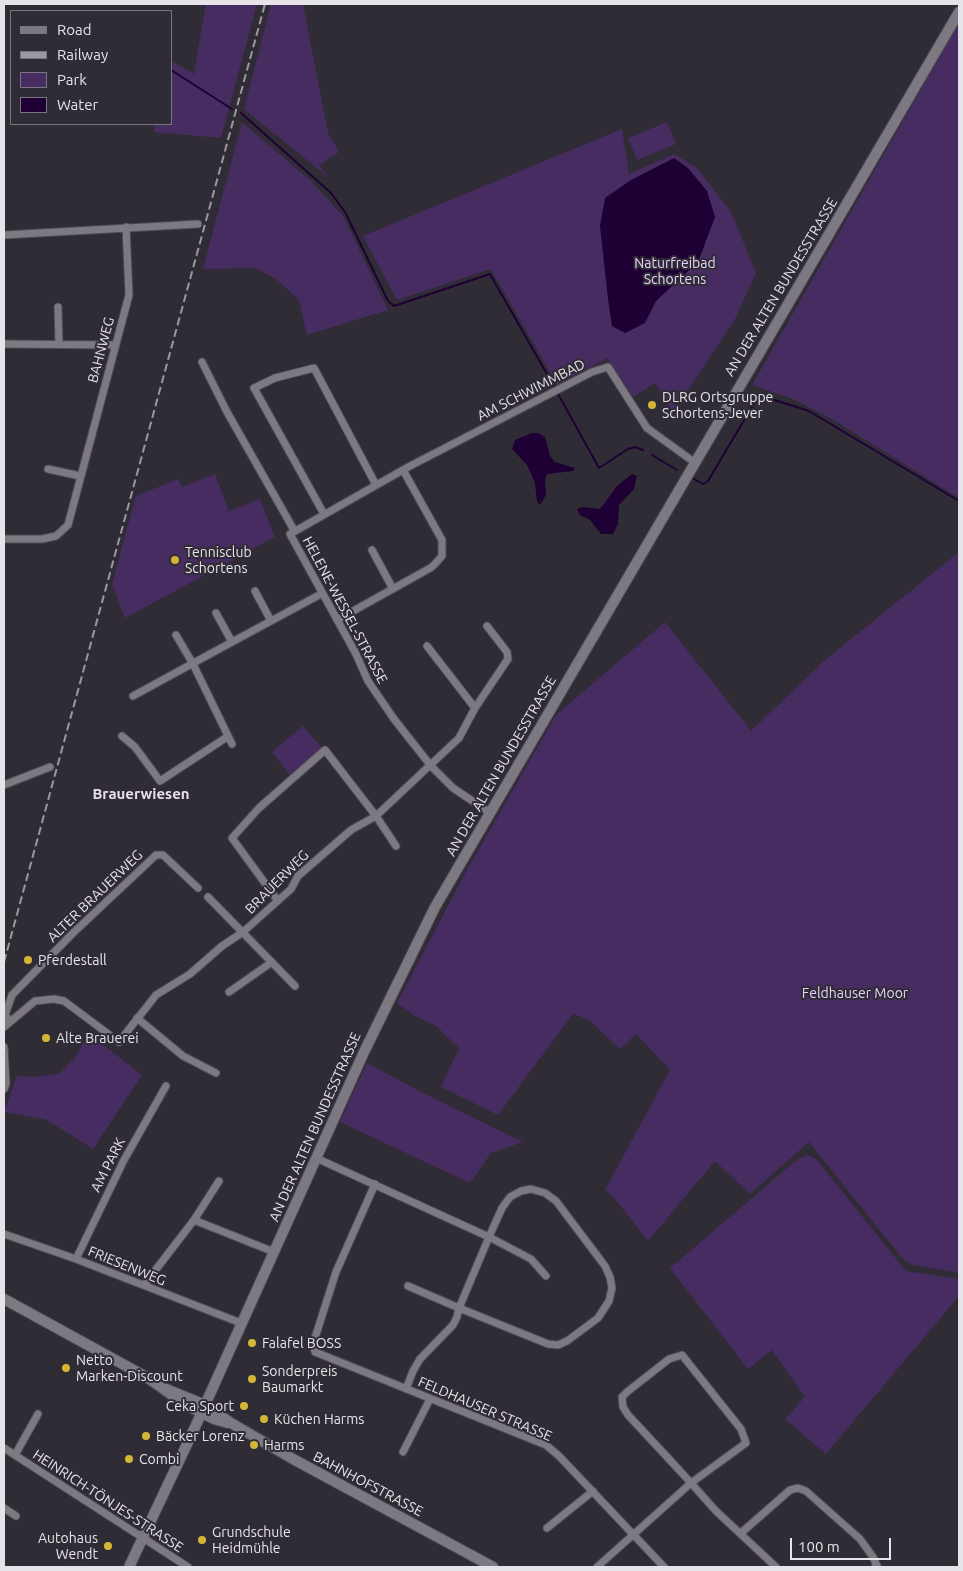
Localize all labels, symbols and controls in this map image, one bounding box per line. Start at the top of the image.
legend [10,10,172,125]
text: Road [57,21,92,38]
text: Railway [57,46,108,63]
text: Park [57,71,87,88]
text: Water [57,96,98,113]
street label: AN DER ALTEN BUNDESSTRASSE [721,195,841,379]
park label: Naturfreibad Schortens [634,255,716,288]
street label: BAHNWEG [84,315,118,385]
street label: AM SCHWIMMBAD [474,356,588,424]
place label: DLRG Ortsgruppe Schortens-Jever [662,389,773,422]
marker: DLRG Ortsgruppe Schortens-Jever [646,399,658,411]
street label: HELENE-WESSEL-STRASSE [299,534,391,686]
place label: Tennisclub Schortens [185,544,252,576]
marker: Tennisclub Schortens [169,554,181,566]
street label: AN DER ALTEN BUNDESSTRASSE [442,673,560,859]
district label: Brauerwiesen [92,785,190,803]
street label: ALTER BRAUERWEG [44,846,146,946]
street label: BRAUERWEG [242,847,312,917]
place label: Pferdestall [38,952,107,968]
marker: Pferdestall [22,954,34,966]
park label: Feldhauser Moor [802,985,908,1001]
place label: Alte Brauerei [56,1030,139,1046]
street label: AN DER ALTEN BUNDESSTRASSE [266,1030,364,1224]
marker: Alte Brauerei [40,1032,52,1044]
street label: AM PARK [87,1135,129,1195]
street label: FRIESENWEG [86,1243,168,1289]
place label: Falafel BOSS [262,1335,341,1351]
marker: Falafel BOSS [246,1337,258,1349]
place label: Netto Marken-Discount [76,1352,183,1384]
marker: Netto Marken-Discount [60,1362,72,1374]
place label: Sonderpreis Baumarkt [262,1363,337,1395]
marker: Sonderpreis Baumarkt [246,1373,258,1385]
street label: FELDHAUSER STRASSE [416,1373,554,1445]
place label: Ceka Sport [166,1398,234,1414]
marker: Ceka Sport [238,1400,250,1412]
place label: Küchen Harms [274,1411,364,1427]
marker: Küchen Harms [258,1413,270,1425]
place label: Bäcker Lorenz [156,1428,244,1444]
marker: Bäcker Lorenz [140,1430,152,1442]
place label: Harms [264,1437,304,1453]
marker: Harms [248,1439,260,1451]
street label: HEINRICH-TÖNJES-STRASSE [30,1446,186,1556]
street label: BAHNHOFSTRASSE [310,1448,426,1520]
place label: Combi [139,1451,179,1467]
marker: Combi [123,1453,135,1465]
place label: Grundschule Heidmühle [212,1524,291,1556]
scale bar [793,1528,894,1560]
place label: Autohaus Wendt [38,1530,98,1562]
marker: Grundschule Heidmühle [196,1534,208,1546]
text: 100 m [798,1538,840,1555]
marker: Autohaus Wendt [102,1540,114,1552]

